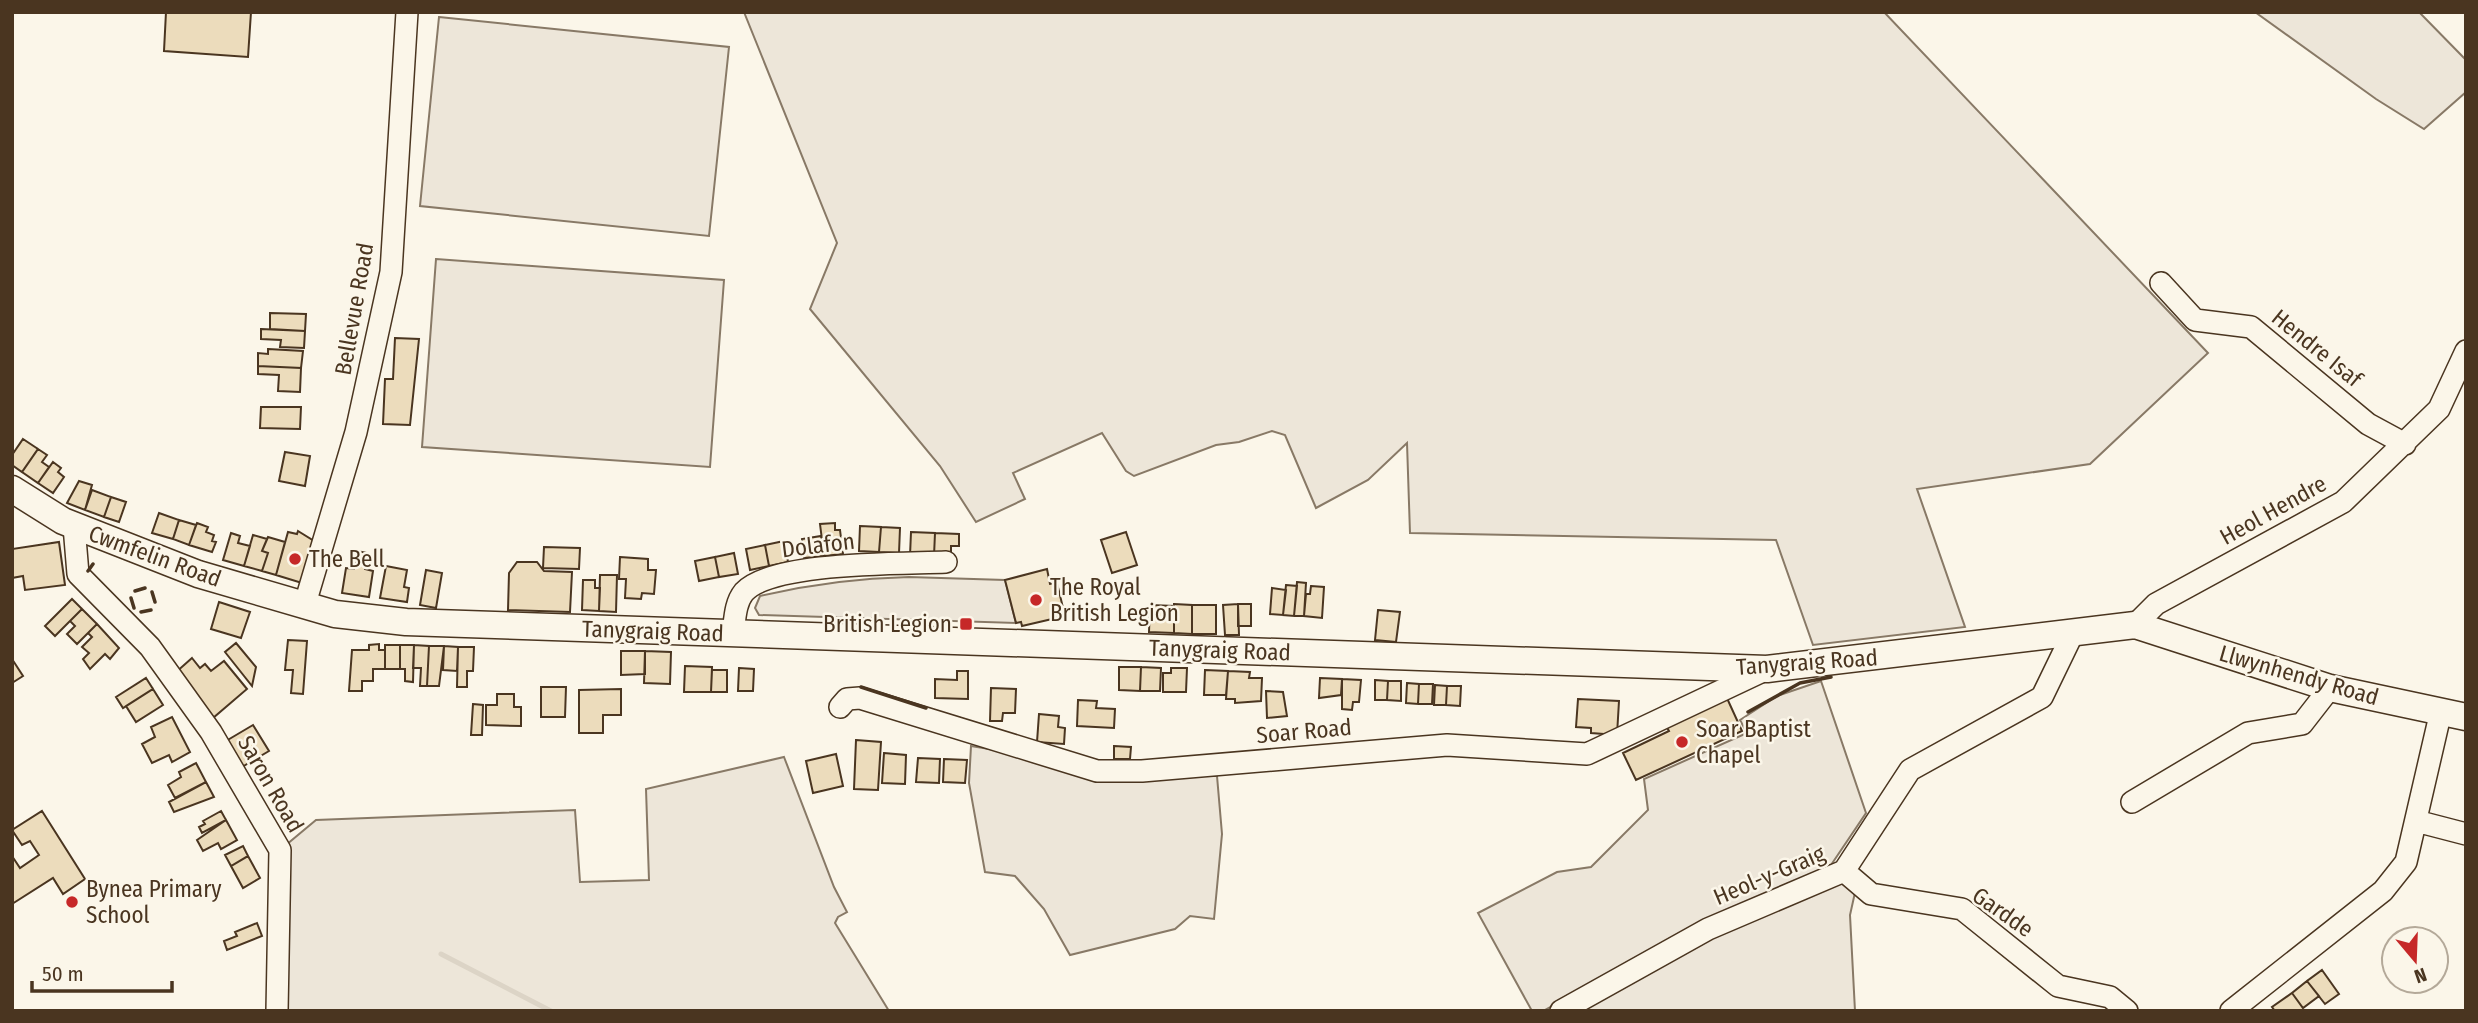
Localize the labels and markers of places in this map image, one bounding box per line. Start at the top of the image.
place label: The Bell [309,545,385,573]
marker: The Bell [287,551,303,567]
place label: The Royal British Legion [1050,573,1179,627]
marker: The Royal British Legion [1028,592,1044,608]
place label: British Legion [823,610,952,638]
marker: British Legion [958,616,974,632]
place label: Soar Baptist Chapel [1696,715,1811,769]
marker: Soar Baptist Chapel [1674,734,1690,750]
place label: Bynea Primary School [86,875,222,929]
marker: Bynea Primary School [64,894,80,910]

